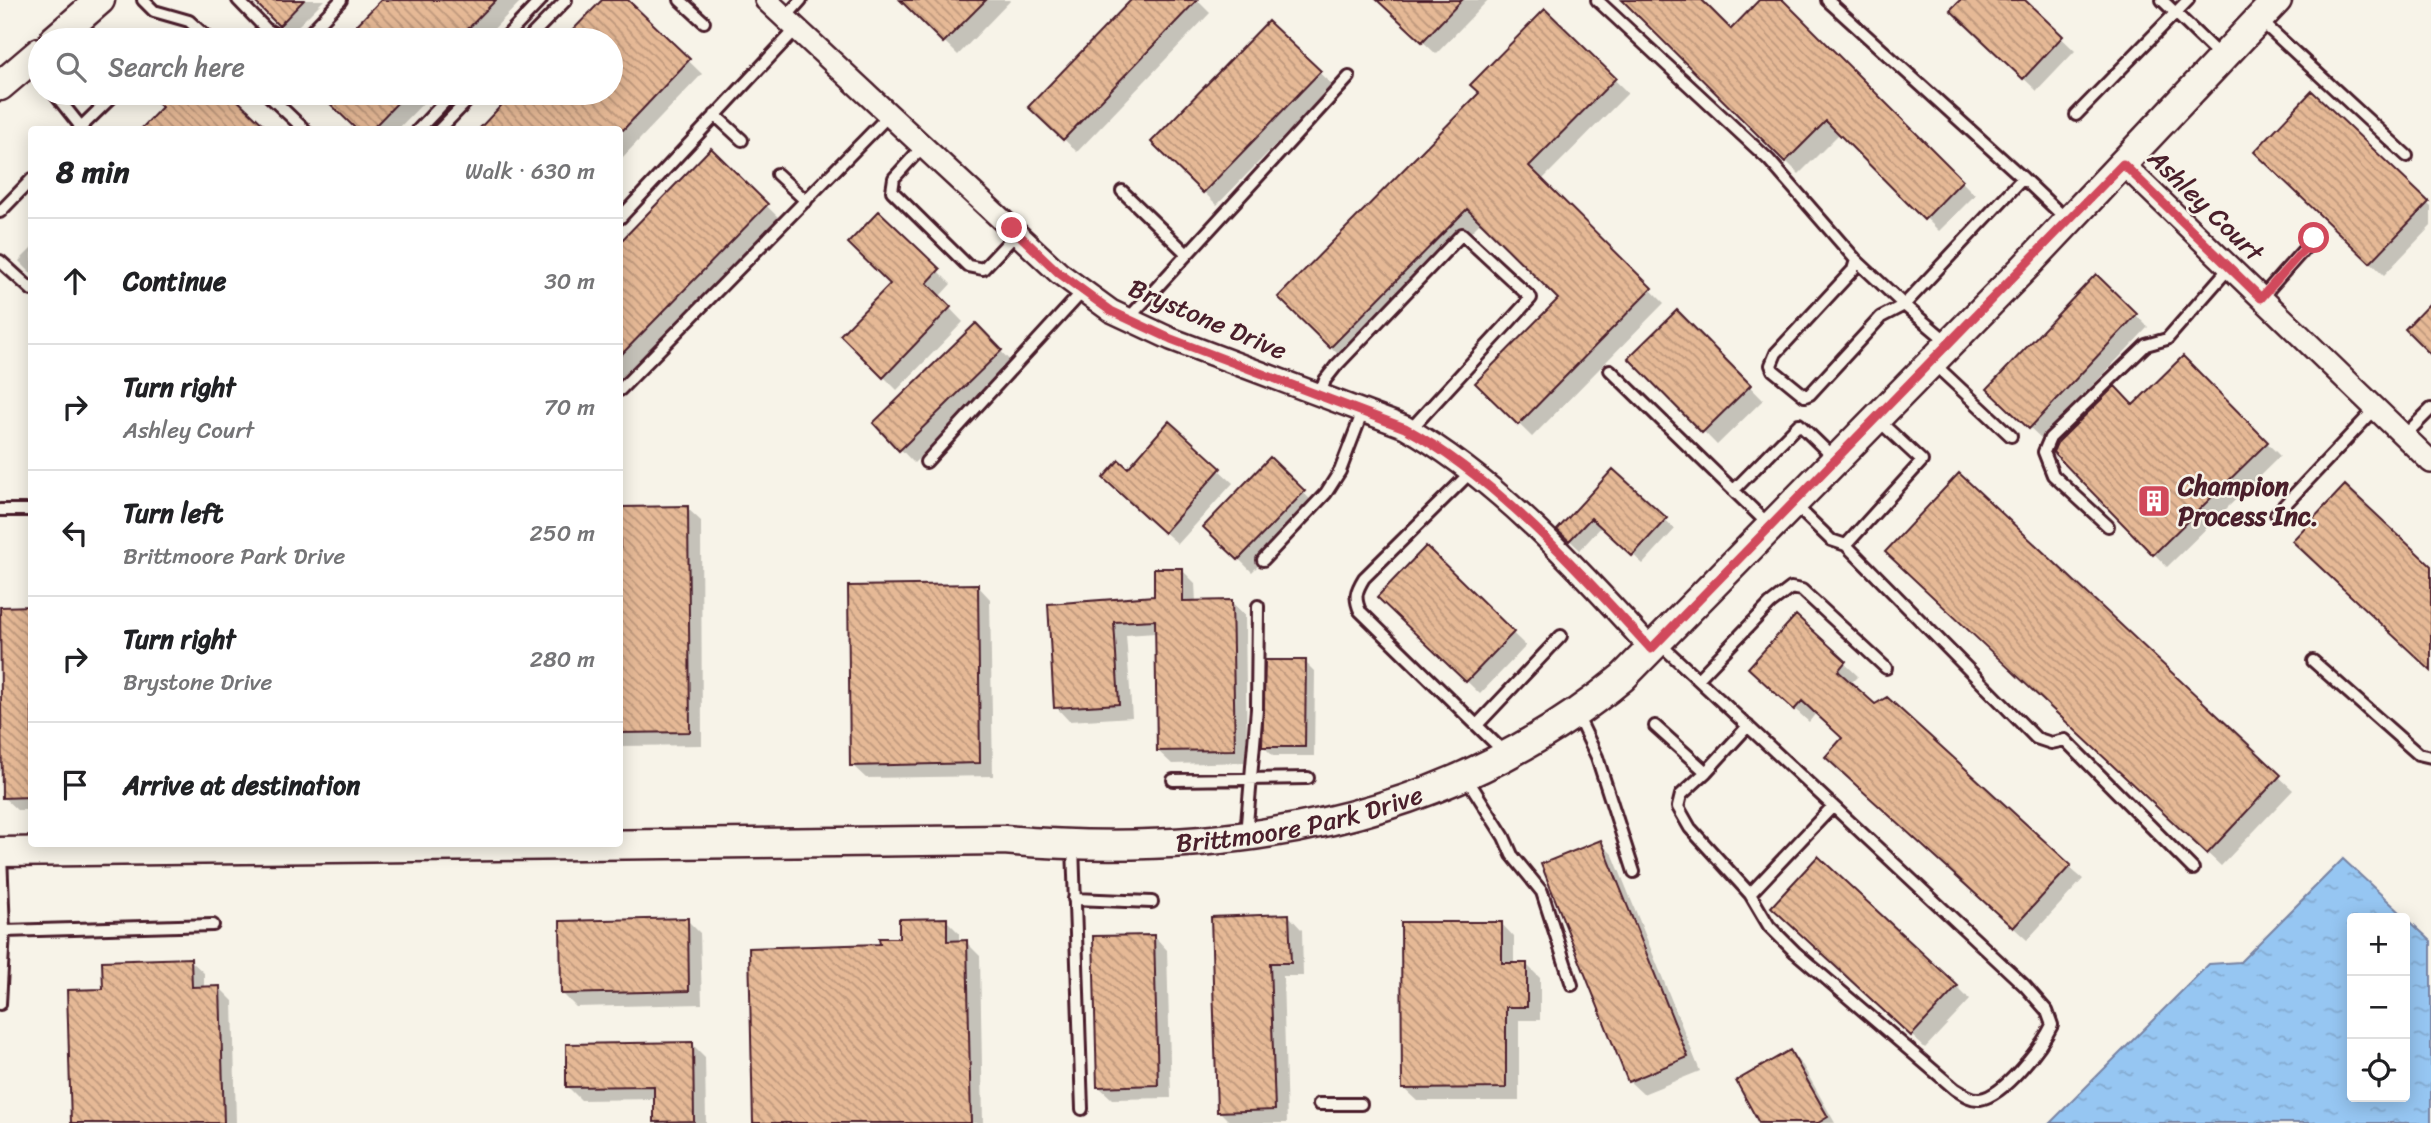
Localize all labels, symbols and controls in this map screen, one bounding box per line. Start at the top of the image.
search box [28,28,623,105]
text: Search here [108,44,245,90]
icon: search [52,48,90,86]
street label: Ashley Court [2136,136,2276,274]
text: 8 min [56,145,129,199]
text: Walk · 630 m [465,151,595,192]
route end [996,212,1027,243]
route start [2298,222,2329,253]
text: Continue [123,258,226,304]
text: 30 m [544,261,595,302]
icon: ahead [56,262,94,300]
street label: Brystone Drive [1121,265,1295,373]
text: Turn right [123,364,236,410]
text: 70 m [544,387,595,428]
icon: right [56,388,94,426]
text: Ashley Court [123,410,254,451]
place label: Champion Process Inc. [2177,463,2319,539]
building icon: Champion Process Inc. [2135,482,2173,520]
text: Turn left [123,490,223,536]
text: 250 m [529,513,595,554]
icon: left [56,514,94,552]
text: Brittmoore Park Drive [123,536,345,577]
text: Turn right [123,616,236,662]
text: 280 m [530,639,595,680]
icon: right [56,640,94,678]
text: Brystone Drive [123,662,272,703]
text: Arrive at destination [123,762,360,808]
icon: arrive [56,766,94,804]
street label: Brittmoore Park Drive [1174,771,1430,866]
map controls [2347,913,2410,1102]
button: + [2347,913,2410,976]
button: − [2347,976,2410,1039]
button: locate [2347,1039,2410,1102]

